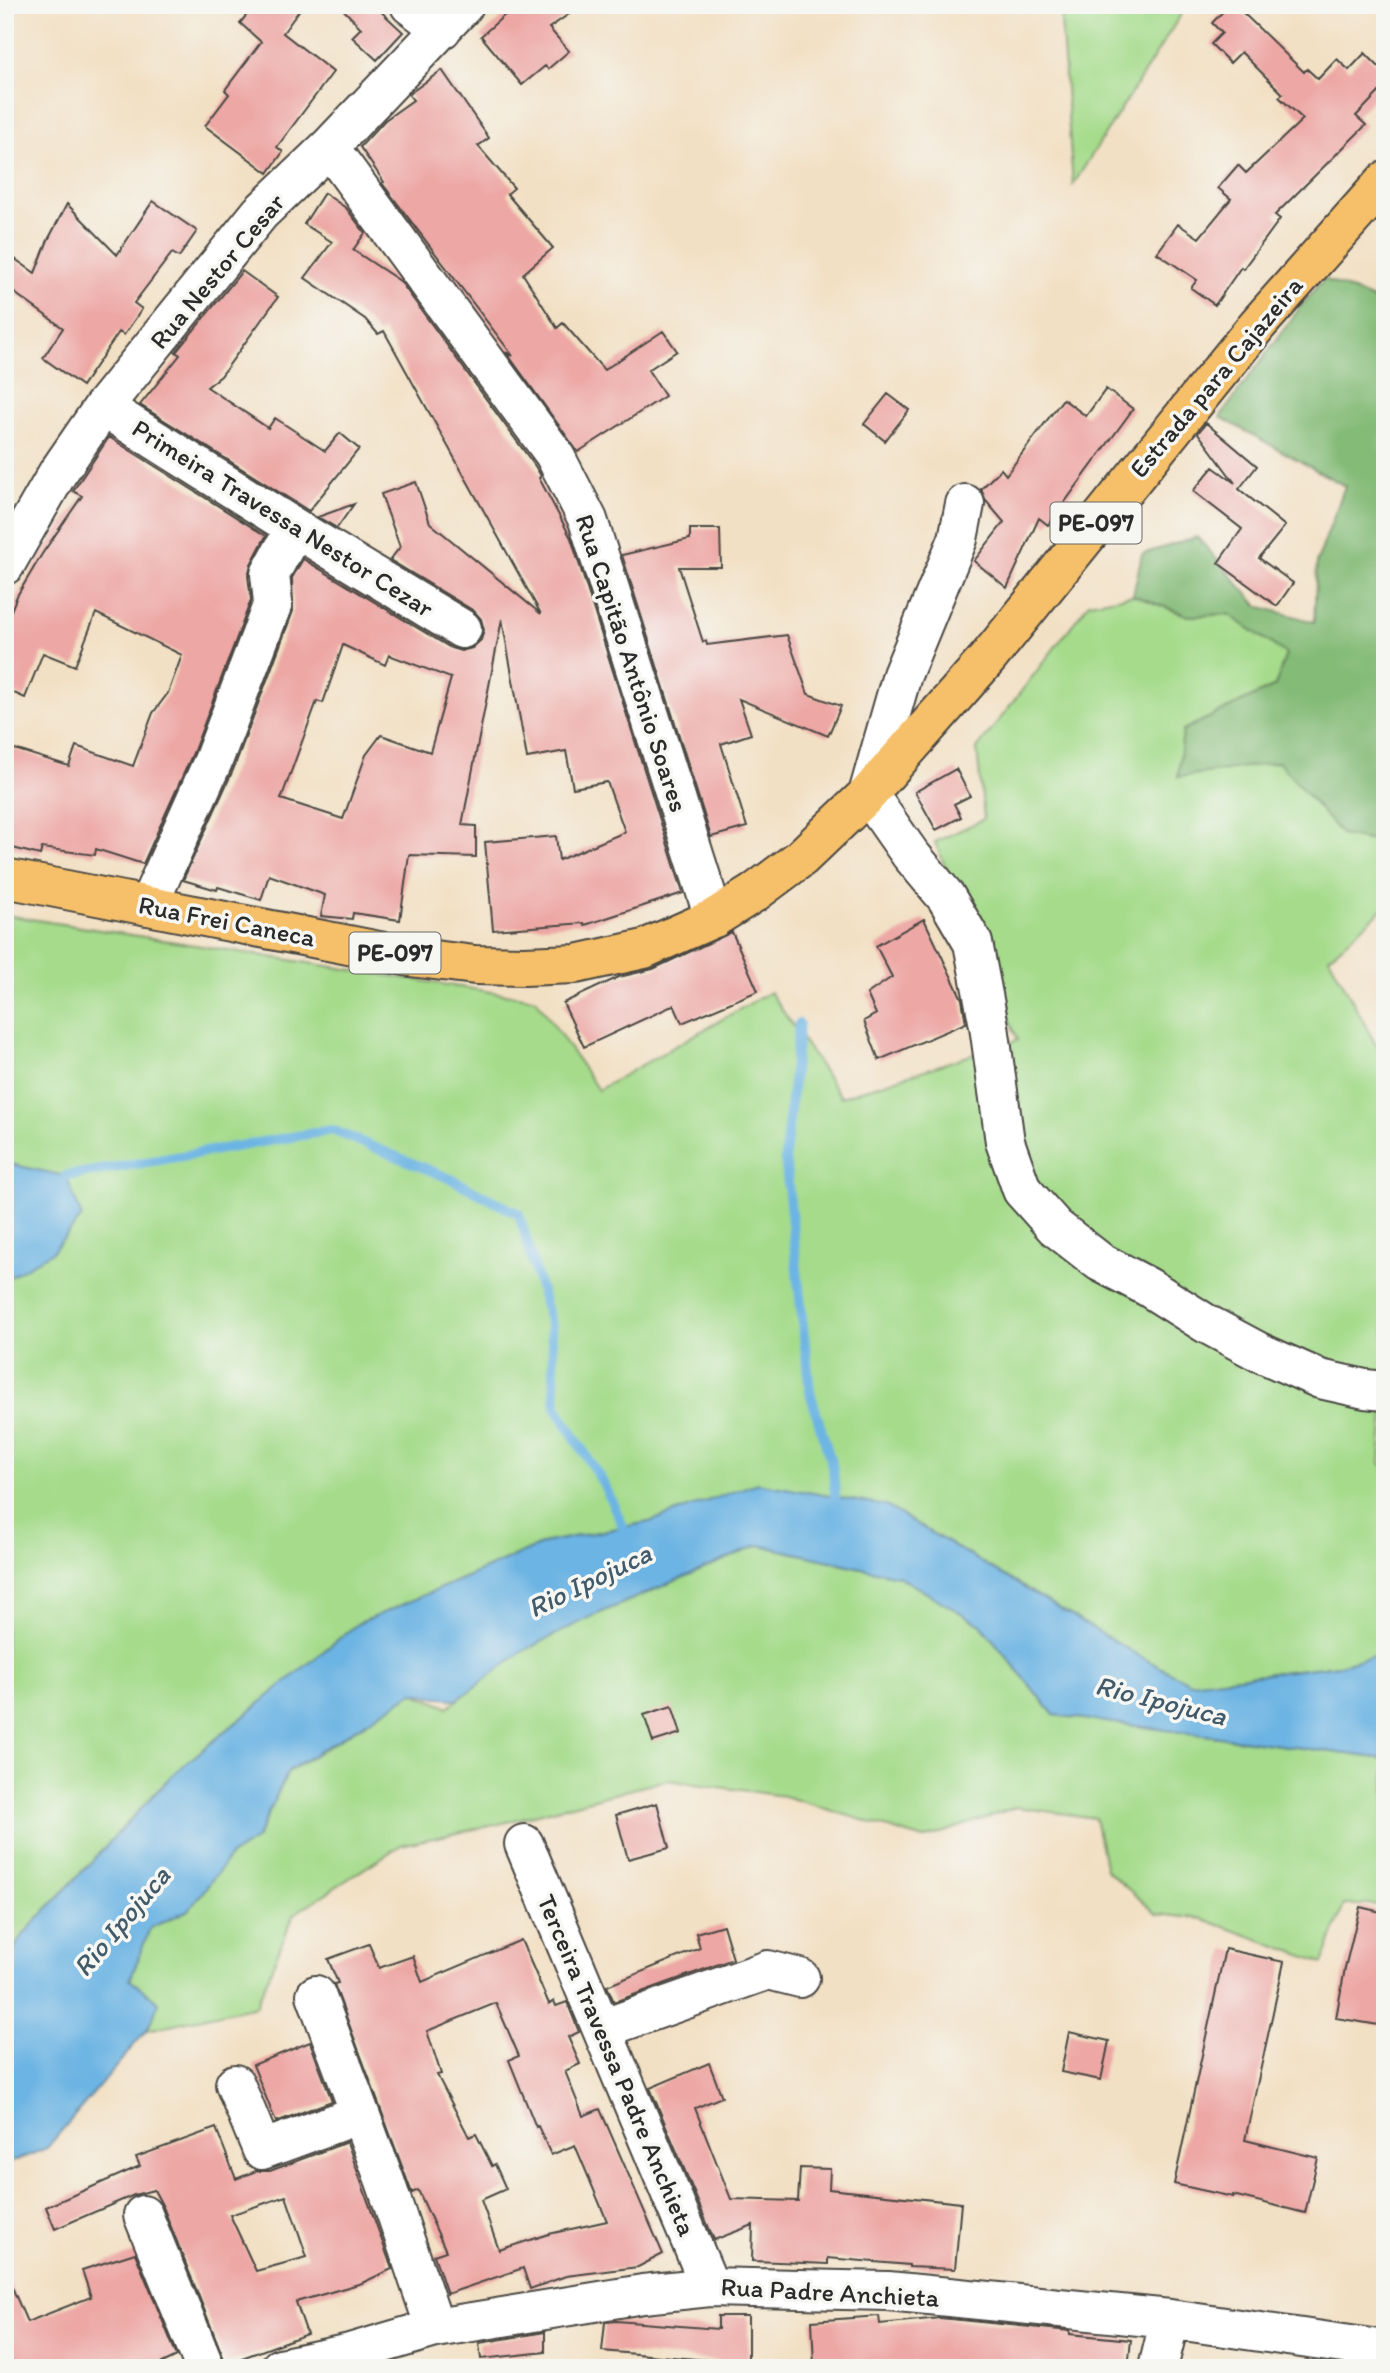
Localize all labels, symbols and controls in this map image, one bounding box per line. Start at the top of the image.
street label: Rua Nestor Cesar [143,186,292,355]
street label: Estrada para Cajazeira [1123,270,1310,484]
street label: Primeira Travessa Nestor Cezar [126,412,440,624]
road number: PE-097 [1050,502,1142,544]
street label: Rua Capitão Antônio Soares [569,510,695,816]
street label: Rua Frei Caneca [136,888,318,954]
road number: PE-097 [350,932,440,973]
water label: Rio Ipojuca [522,1535,657,1625]
water label: Rio Ipojuca [1092,1667,1231,1733]
water label: Rio Ipojuca [65,1858,178,1983]
street label: Terceira Travessa Padre Anchieta [530,1889,704,2241]
street label: Rua Padre Anchieta [720,2270,941,2314]

